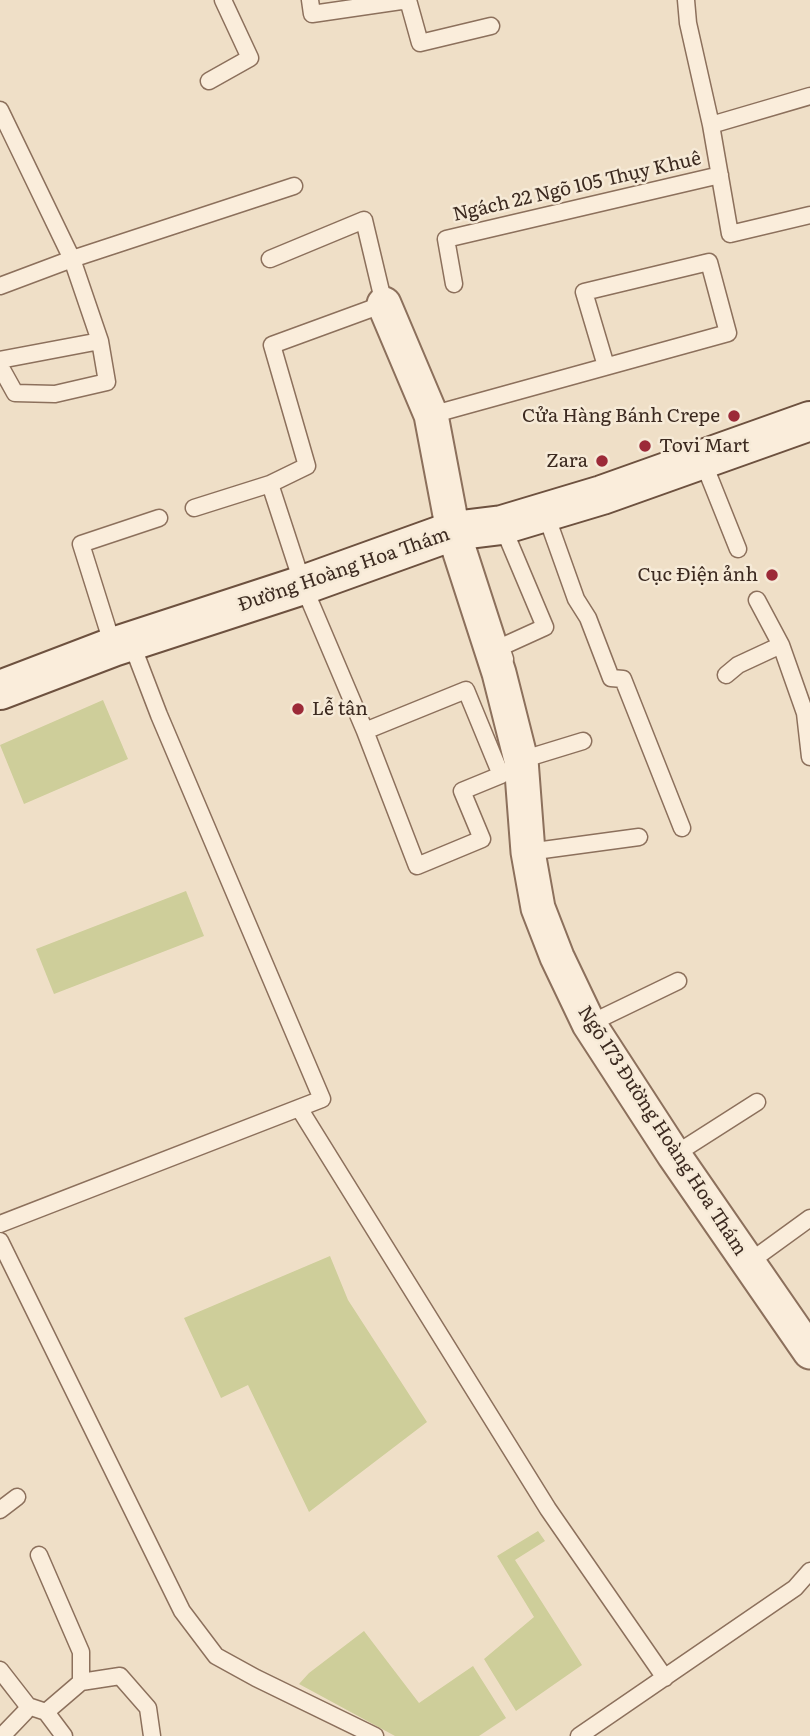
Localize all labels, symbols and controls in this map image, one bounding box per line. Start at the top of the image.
street label: Ngách 22 Ngõ 105 Thụy Khuê [451,147,703,227]
place label: Cửa Hàng Bánh Crepe [522,405,720,427]
marker: Cửa Hàng Bánh Crepe [726,408,742,424]
place label: Tovi Mart [659,435,749,457]
marker: Tovi Mart [637,438,653,454]
place label: Zara [546,450,588,472]
marker: Zara [594,453,610,469]
street label: Đường Hoàng Hoa Thám [235,523,453,617]
place label: Cục Điện ảnh [638,564,758,586]
marker: Cục Điện ảnh [764,567,780,583]
place label: Lễ tân [312,698,368,720]
marker: Lễ tân [290,701,306,717]
street label: Ngõ 173 Đường Hoàng Hoa Thám [573,1002,751,1260]

